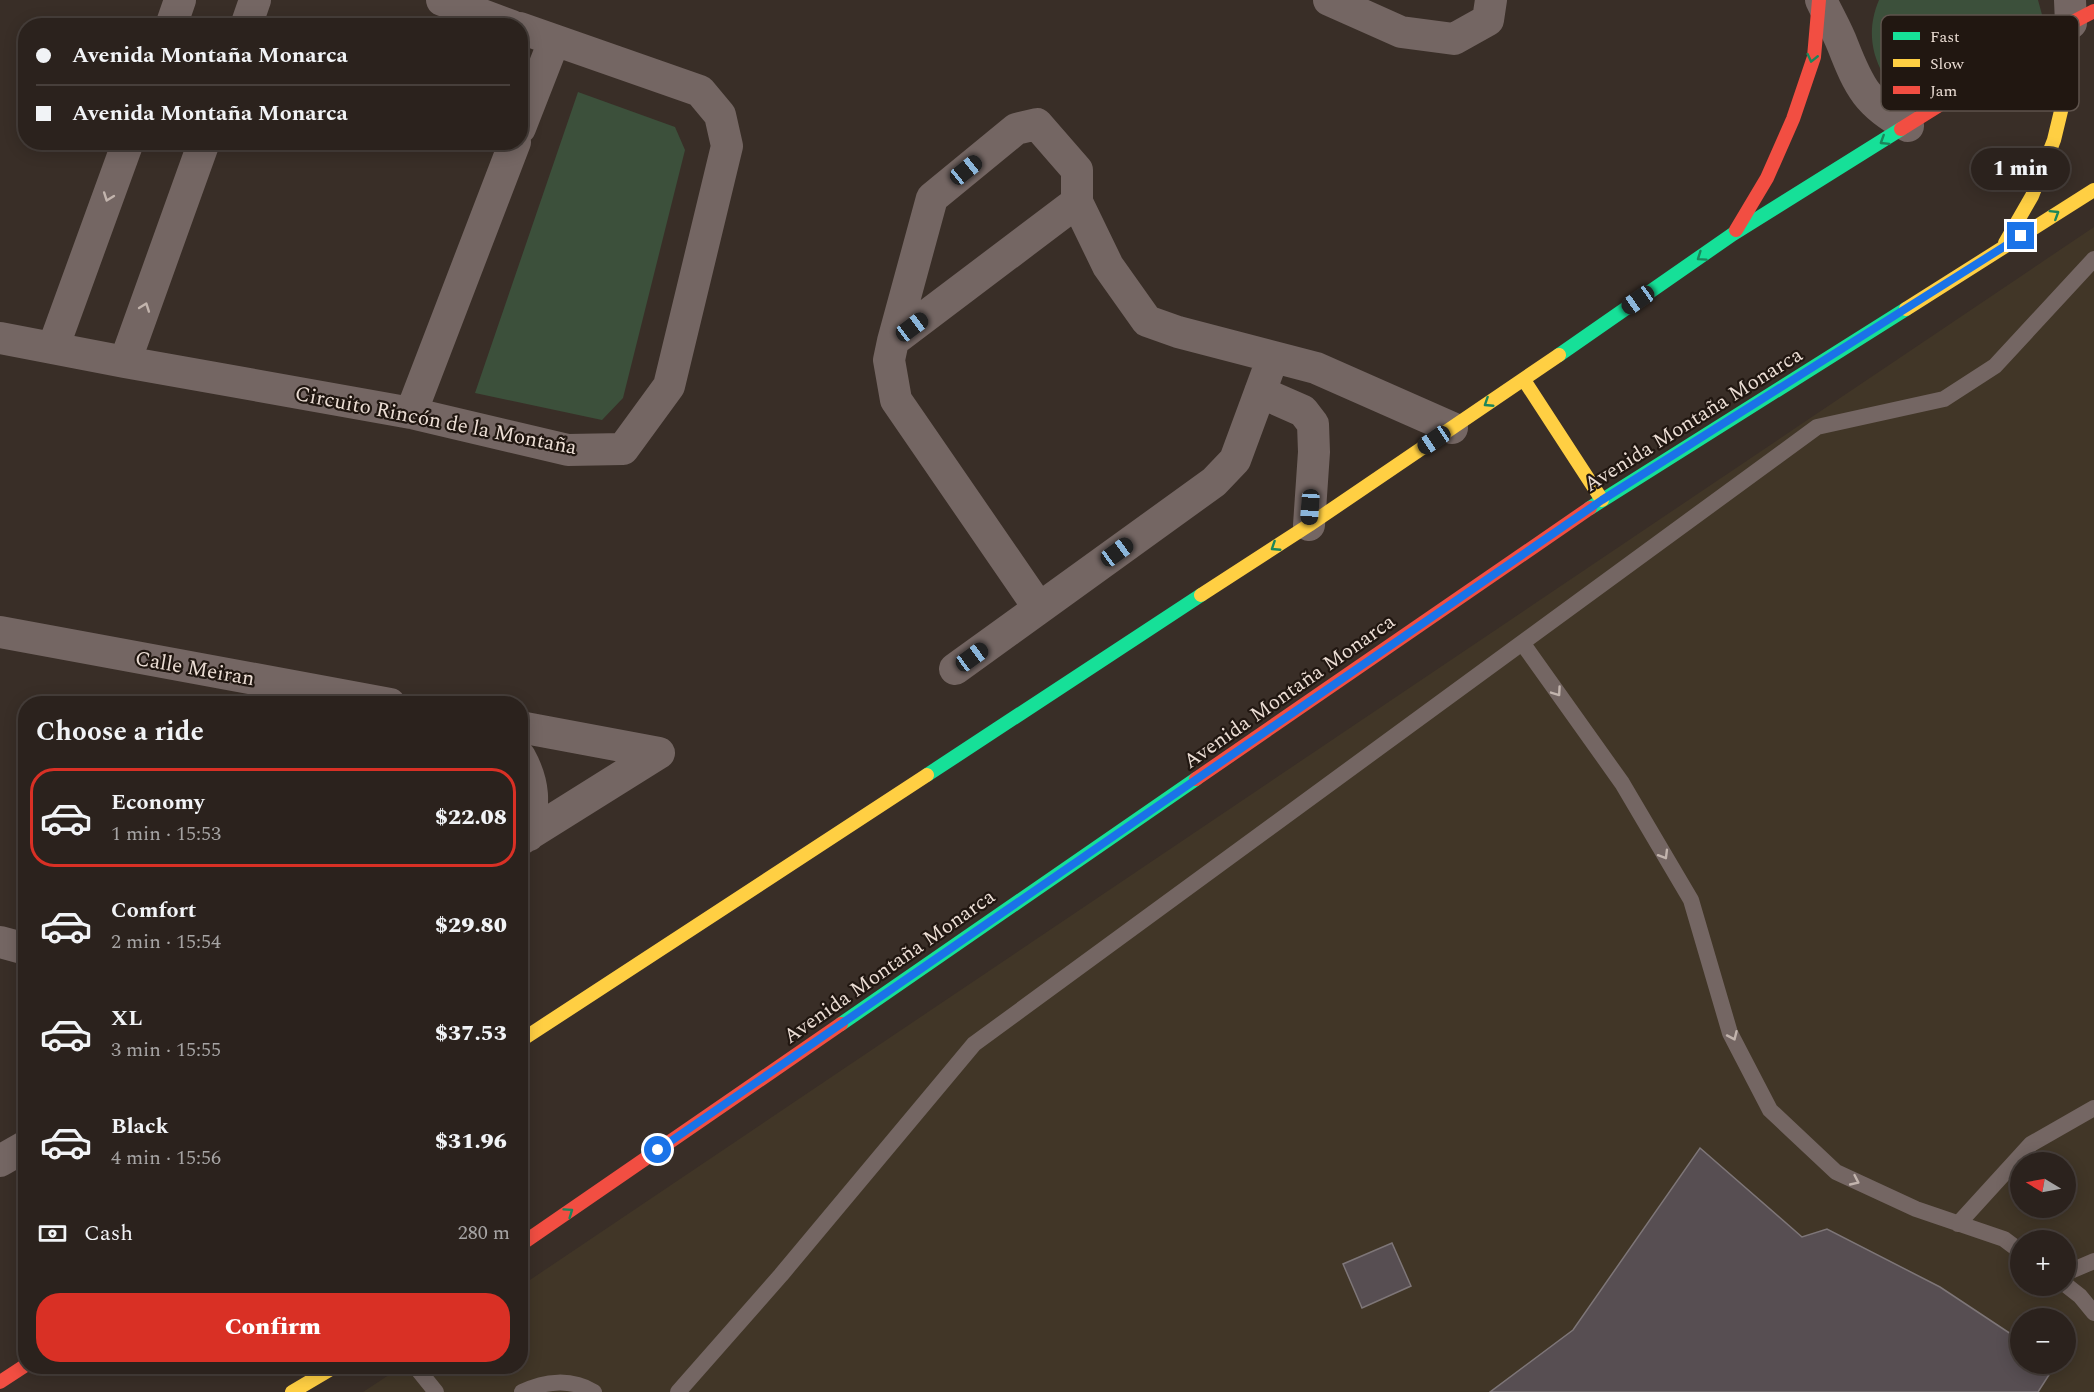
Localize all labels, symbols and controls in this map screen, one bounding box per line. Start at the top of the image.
legend [1881,15,2079,111]
text: Fast [1930,25,1960,49]
text: Avenida Montaña Monarca [72,39,348,72]
text: Slow [1930,52,1965,76]
one-way arrow [1806,53,1819,63]
text: Jam [1930,79,1958,103]
text: Avenida Montaña Monarca [72,97,348,130]
one-way arrow [1880,134,1890,146]
callout: 1 min [1972,149,2070,191]
car [946,152,986,188]
text: 1 min [1993,154,2048,184]
one-way arrow [103,192,116,202]
one-way arrow [2049,210,2060,221]
route end [2007,222,2034,249]
one-way arrow [1697,250,1708,261]
car [1618,282,1658,318]
one-way arrow [138,302,151,313]
car [892,309,932,345]
street label: Avenida Montaña Monarca [1578,339,1810,500]
street label: Circuito Rincón de la Montaña [292,378,580,464]
one-way arrow [1484,395,1495,406]
car [1414,422,1454,458]
car [1300,488,1320,526]
car [1097,534,1137,570]
one-way arrow [1271,540,1282,551]
street label: Avenida Montaña Monarca [1177,606,1403,777]
car [952,639,992,675]
street label: Calle Meiran [132,643,257,695]
one-way arrow [1550,685,1561,696]
text: Choose a ride [36,711,204,753]
text: Economy [111,786,204,819]
icon: car [39,791,93,845]
text: $22.08 [435,801,507,834]
text: 1 min · 15:53 [111,819,221,849]
one-way arrow [1657,848,1668,859]
street label: Avenida Montaña Monarca [777,881,1003,1052]
text: Comfort [111,894,196,927]
icon: car [39,899,93,953]
text: $29.80 [435,909,507,942]
text: 2 min · 15:54 [111,927,221,957]
text: XL [111,1002,142,1035]
icon: car [39,1007,93,1061]
text: $37.53 [435,1017,507,1050]
one-way arrow [1725,1029,1737,1040]
text: 3 min · 15:55 [111,1035,221,1065]
text: Black [111,1110,169,1143]
icon: car [39,1115,93,1169]
text: $31.96 [435,1125,507,1158]
route start [644,1136,671,1163]
text: 4 min · 15:56 [111,1143,221,1173]
north arrow [2010,1152,2076,1218]
map controls [2010,1152,2076,1374]
one-way arrow [1849,1174,1860,1186]
one-way arrow [562,1208,573,1219]
icon: cash [36,1217,69,1250]
text: Cash [84,1217,133,1250]
text: 280 m [458,1218,510,1248]
button: + [2010,1230,2076,1296]
button: Confirm [36,1293,510,1362]
button: − [2010,1308,2076,1374]

